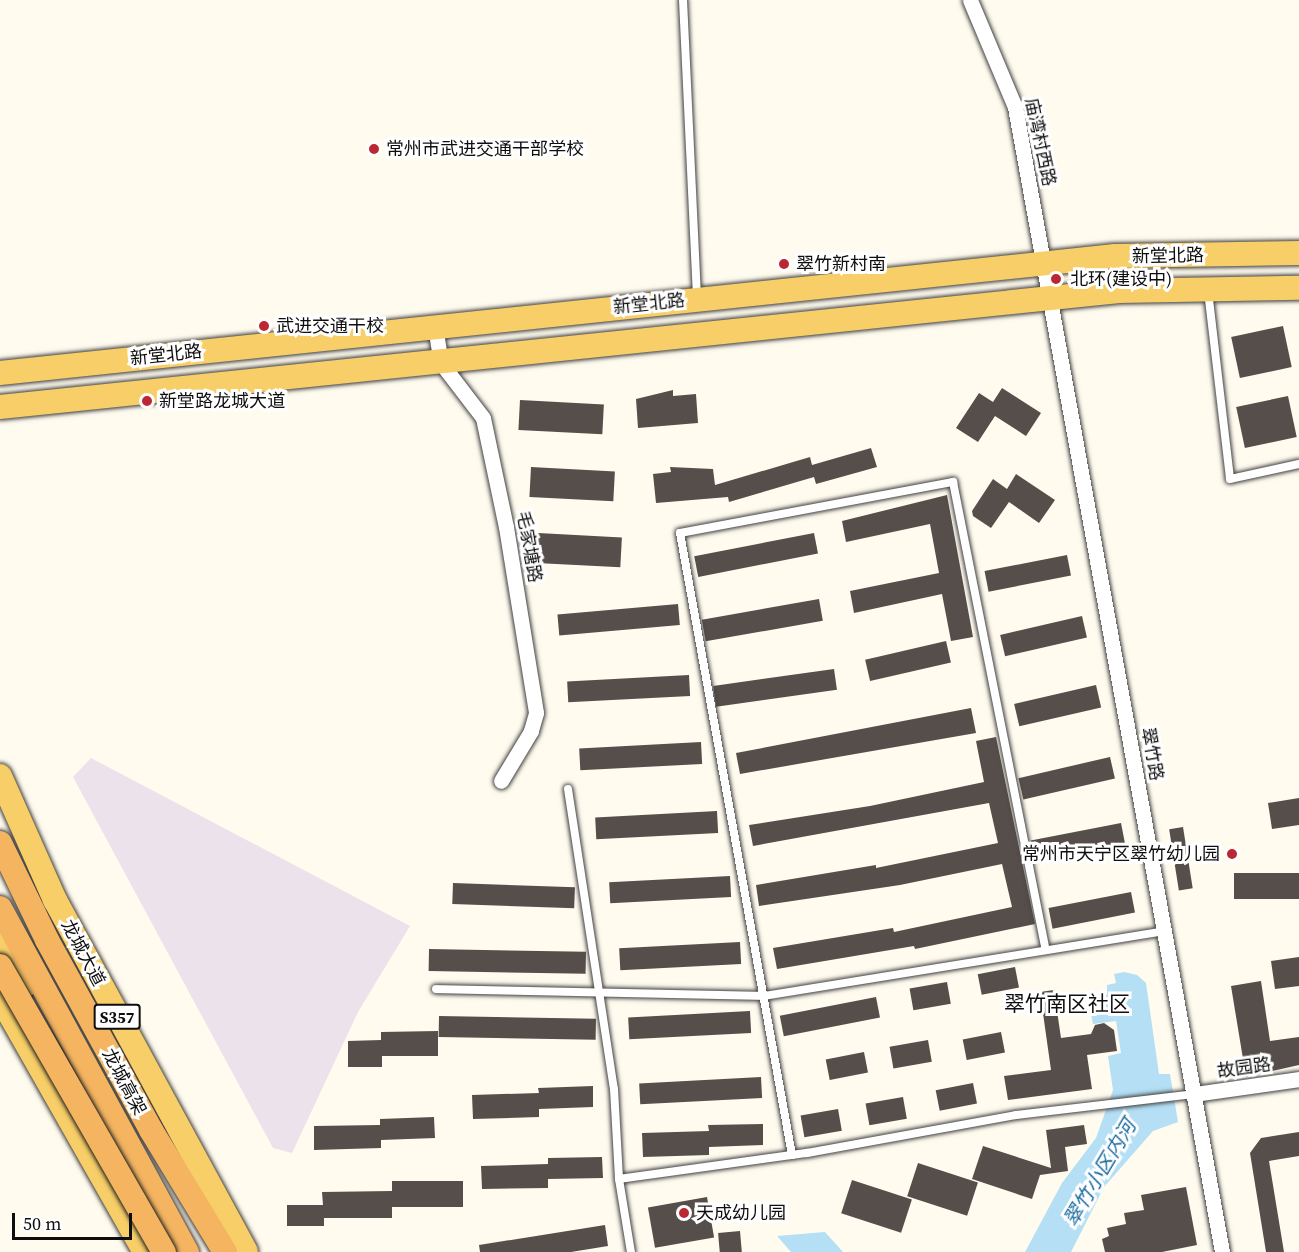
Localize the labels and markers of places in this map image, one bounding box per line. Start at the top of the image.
place label: 常州市武进交通干部学校 [386,138,584,160]
marker: 常州市武进交通干部学校 [367,142,381,156]
place label: 翠竹新村南 [796,253,886,275]
marker: 翠竹新村南 [777,257,791,271]
place label: 北环(建设中) [1070,268,1172,290]
marker: 北环(建设中) [1047,270,1065,288]
place label: 武进交通干校 [276,315,384,337]
marker: 武进交通干校 [257,319,271,333]
place label: 新堂路龙城大道 [159,390,285,412]
marker: 新堂路龙城大道 [140,394,154,408]
place label: 常州市天宁区翠竹幼儿园 [1022,843,1220,865]
marker: 常州市天宁区翠竹幼儿园 [1225,847,1239,861]
place label: 天成幼儿园 [696,1202,786,1224]
marker: 天成幼儿园 [677,1206,691,1220]

